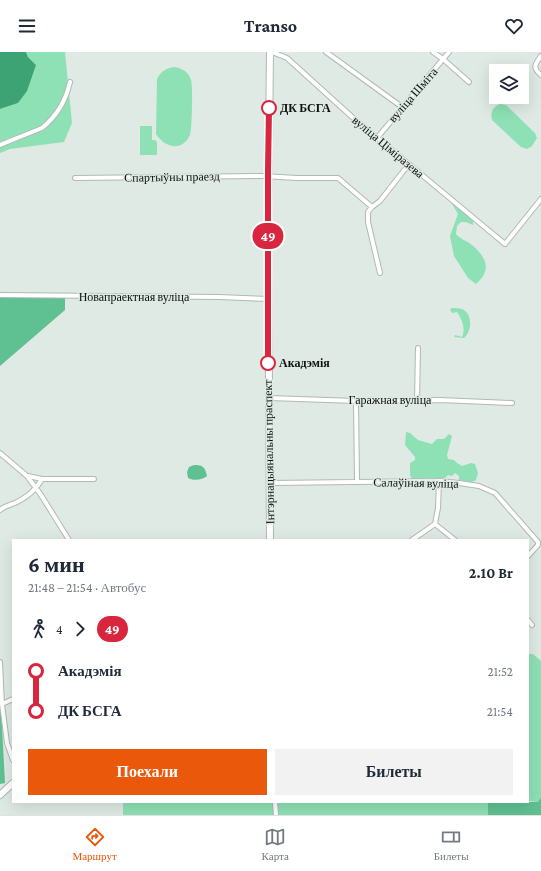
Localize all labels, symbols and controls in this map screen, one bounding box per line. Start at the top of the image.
icon: menu [16,15,38,37]
icon: heart [503,15,525,37]
text: Transo [244,16,297,36]
street label: вуліца Шміта [385,64,441,125]
map controls [489,64,529,104]
button: layers [489,64,529,104]
marker: ДК БСГА [261,100,277,116]
place label: ДК БСГА [280,101,331,115]
street label: вуліца Ціміразева [349,113,427,181]
street label: Спартыўны праезд [124,169,220,185]
line badge: 49 [250,223,286,249]
text: 49 [260,228,276,244]
street label: Новапраектная вуліца [79,290,190,304]
marker: Акадэмія [260,355,276,371]
place label: Акадэмія [279,356,330,370]
street label: Інтэрнацыянальны праспект [261,379,277,524]
street label: Гаражная вуліца [349,393,432,407]
street label: Салаўіная вуліца [373,475,459,491]
text: 6 мин [28,552,85,577]
text: 2.10 Br [469,565,513,581]
text: 21:48 – 21:54 · Автобус [28,580,146,595]
icon: walk [28,618,50,640]
icon: forward [69,618,91,640]
text: 49 [105,621,120,637]
text: 4 [56,622,63,637]
text: Акадэмія [58,663,122,679]
text: 21:52 [488,664,513,679]
text: ДК БСГА [58,703,121,719]
text: 21:54 [487,704,513,719]
button: Поехали [28,749,267,795]
button: Билеты [275,749,513,795]
tab: Маршрут [72,826,117,862]
tab: Карта [262,826,289,862]
tab: Билеты [434,826,469,862]

